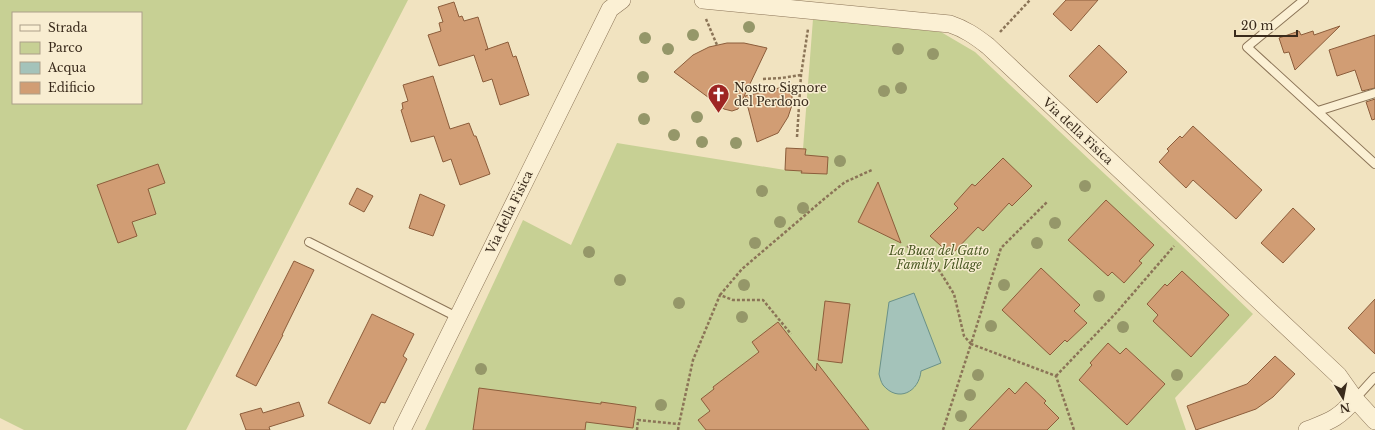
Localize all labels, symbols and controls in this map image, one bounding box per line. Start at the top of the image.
legend [12,12,142,104]
scale bar [1235,12,1297,38]
text: 20 m [1241,18,1273,33]
text: Strada [48,20,88,35]
text: Parco [48,40,83,55]
text: Acqua [47,60,86,75]
text: Edificio [48,80,95,95]
place label: Nostro Signore del Perdono [734,80,827,109]
church icon: Nostro Signore del Perdono [705,81,731,114]
street label: Via della Fisica [1039,94,1117,168]
street label: Via della Fisica [482,168,536,257]
park label: La Buca del Gatto Familiy Village [888,243,989,272]
north arrow [1323,378,1363,418]
text: N [1338,400,1351,416]

